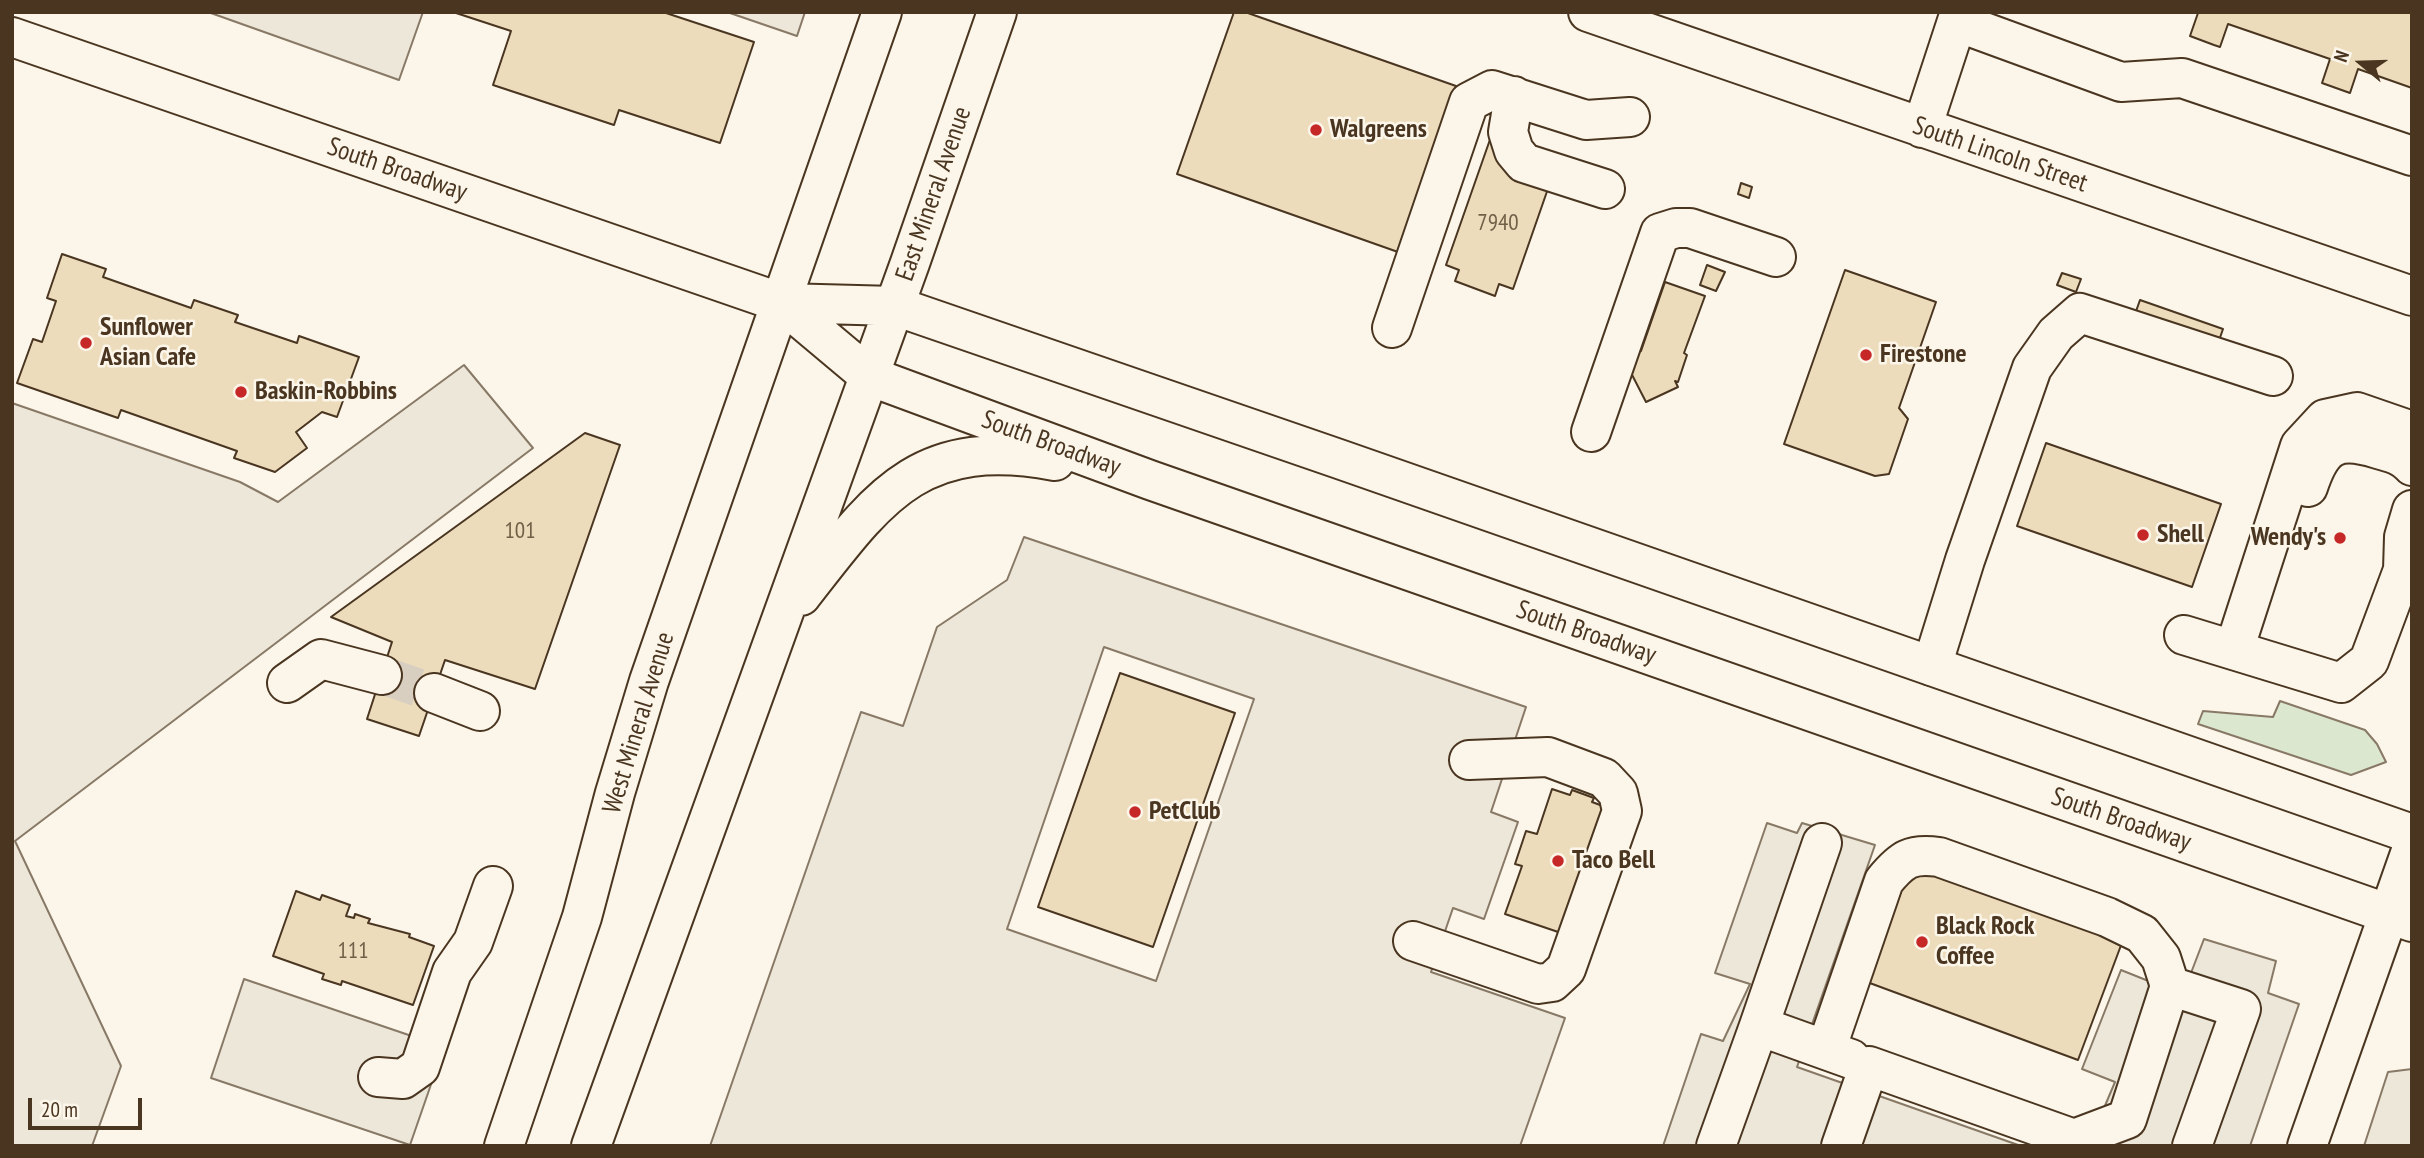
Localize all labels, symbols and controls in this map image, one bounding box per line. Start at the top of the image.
north arrow [2326,28,2396,98]
text: N [2328,47,2354,65]
street label: East Mineral Avenue [890,103,978,285]
street label: South Lincoln Street [1909,111,2091,199]
place label: Walgreens [1330,114,1427,146]
marker: Walgreens [1308,122,1324,138]
street label: South Broadway [323,132,471,208]
house number: 7940 [1477,209,1519,237]
place label: Sunflower Asian Cafe [100,312,196,374]
marker: Sunflower Asian Cafe [78,335,94,351]
place label: Firestone [1880,339,1967,371]
marker: Firestone [1858,347,1874,363]
place label: Baskin-Robbins [255,376,397,408]
marker: Baskin-Robbins [233,384,249,400]
street label: South Broadway [977,404,1125,484]
house number: 101 [504,517,536,545]
place label: Shell [2157,519,2204,551]
place label: Wendy's [2251,522,2326,554]
marker: Shell [2135,527,2151,543]
marker: Wendy's [2332,530,2348,546]
street label: South Broadway [1512,595,1660,671]
street label: West Mineral Avenue [597,629,681,817]
street label: South Broadway [2047,782,2195,858]
place label: PetClub [1149,796,1221,828]
marker: PetClub [1127,804,1143,820]
place label: Taco Bell [1572,845,1655,877]
marker: Taco Bell [1550,853,1566,869]
place label: Black Rock Coffee [1936,911,2034,972]
marker: Black Rock Coffee [1914,934,1930,950]
house number: 111 [337,937,369,965]
scale bar [32,1084,145,1128]
text: 20 m [41,1096,78,1123]

